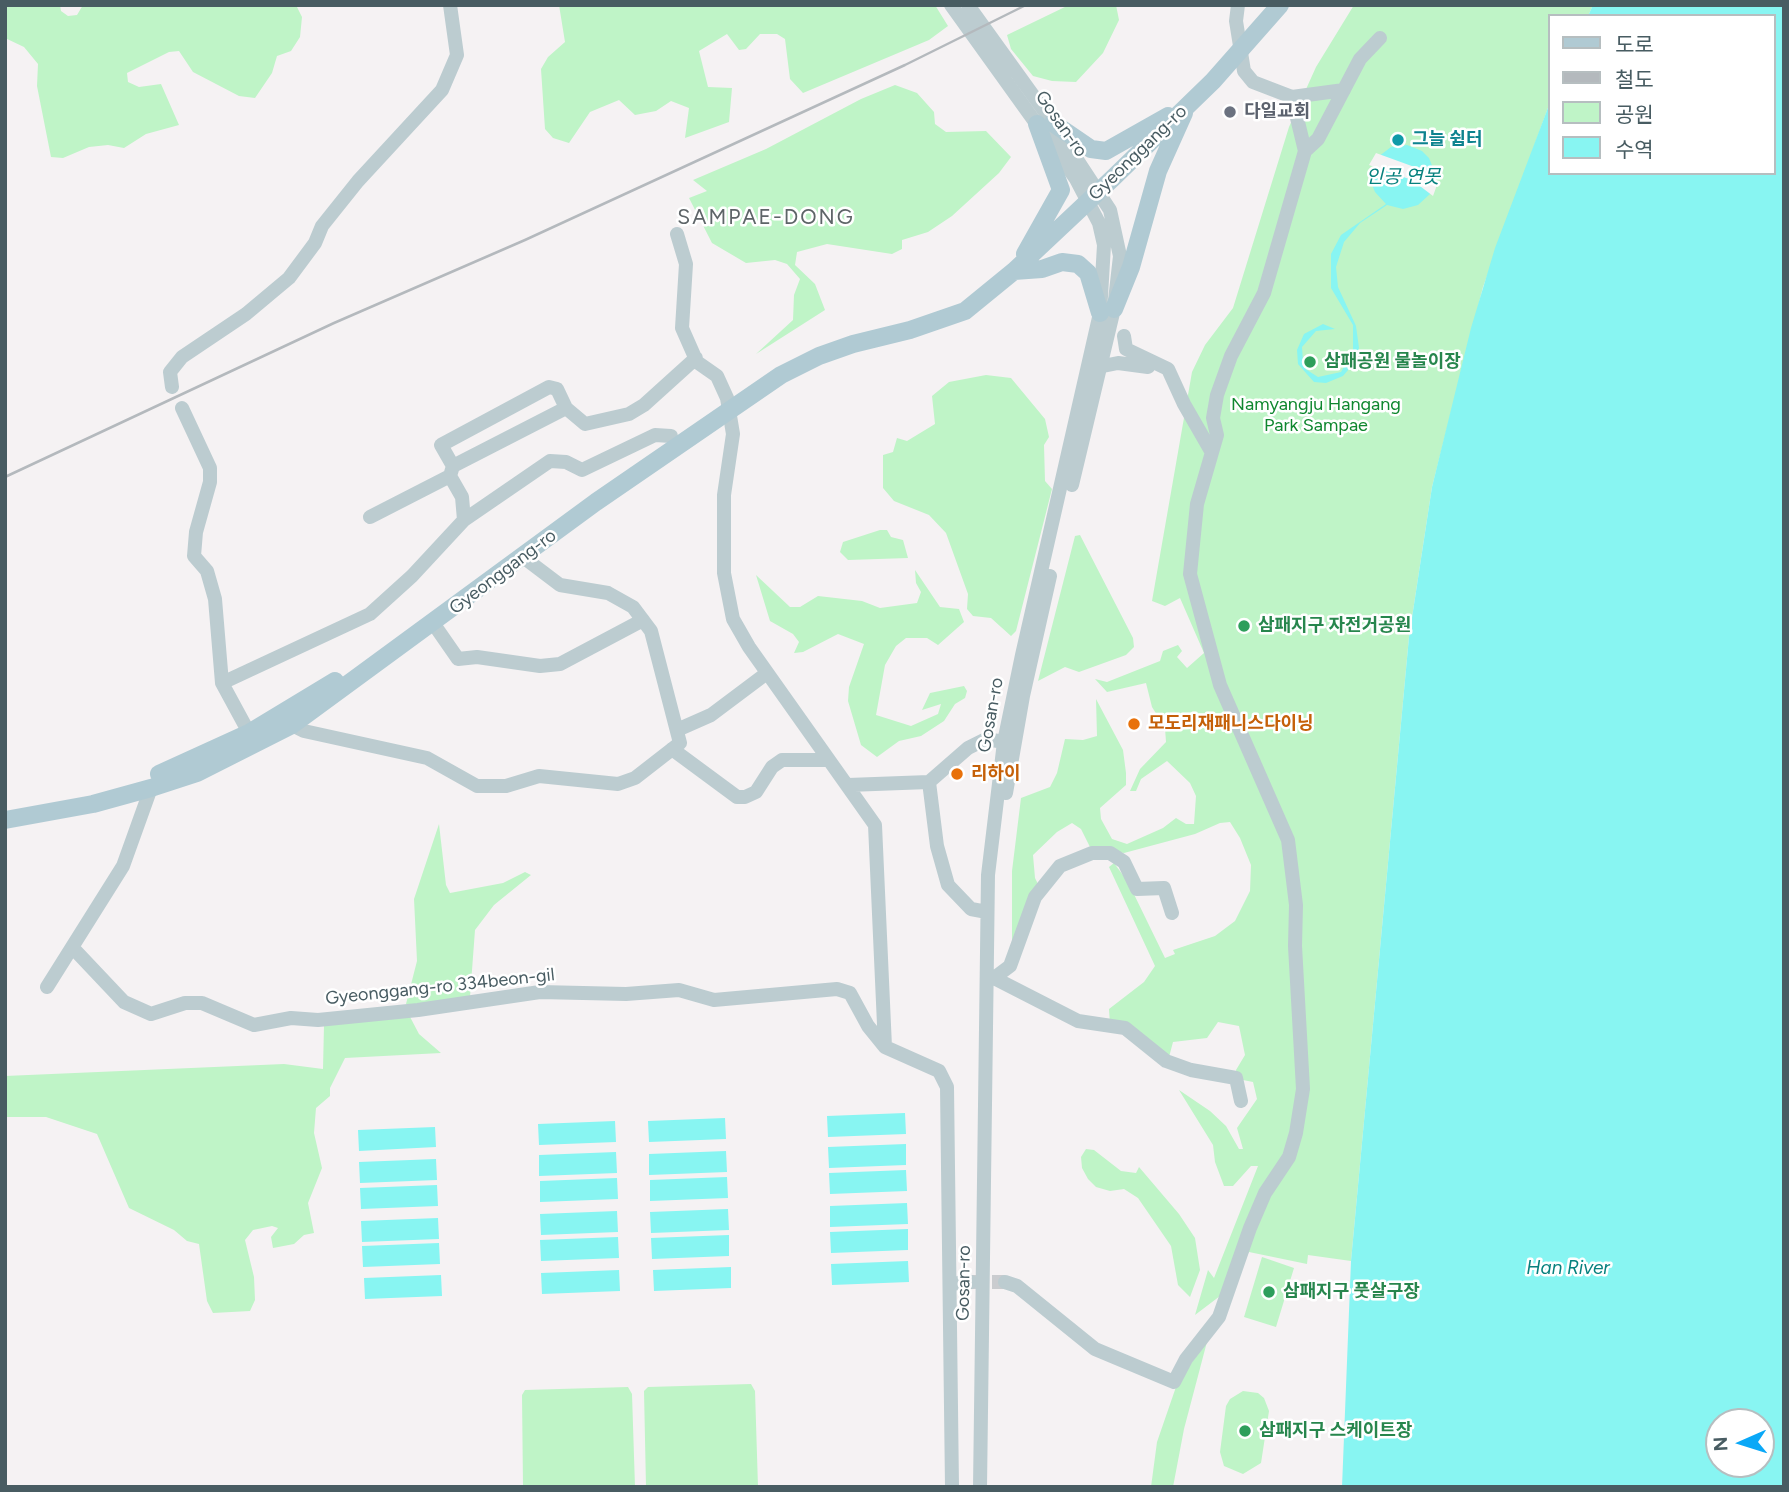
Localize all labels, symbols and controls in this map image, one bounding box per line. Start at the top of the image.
legend [1548,14,1775,175]
text: 도로 [1615,32,1654,57]
text: 철도 [1615,67,1654,92]
street label: Gosan-ro [1030,87,1092,161]
street label: Gyeonggang-ro [1084,101,1192,205]
place label: 다일교회 [1244,101,1310,123]
text: 공원 [1615,102,1654,127]
marker: 다일교회 [1222,104,1238,120]
place label: 그늘 쉼터 [1412,129,1483,151]
marker: 그늘 쉼터 [1390,132,1406,148]
text: 수역 [1615,137,1654,162]
water label: 인공 연못 [1366,166,1440,188]
district label: SAMPAE-DONG [679,205,853,231]
place label: 삼패공원 물놀이장 [1324,351,1461,373]
marker: 삼패공원 물놀이장 [1302,354,1318,370]
park label: Namyangju Hangang Park Sampae [1231,394,1401,436]
street label: Gyeonggang-ro [445,525,561,619]
place label: 삼패지구 자전거공원 [1258,615,1411,637]
marker: 삼패지구 자전거공원 [1236,618,1252,634]
street label: Gosan-ro [974,676,1008,754]
place label: 모도리재패니스다이닝 [1148,713,1314,735]
marker: 모도리재패니스다이닝 [1126,716,1142,732]
place label: 리하이 [971,763,1021,785]
marker: 리하이 [949,766,965,782]
street label: Gyeonggang-ro 334beon-gil [324,964,556,1010]
street label: Gosan-ro [953,1245,975,1321]
water label: Han River [1526,1257,1610,1279]
place label: 삼패지구 풋살구장 [1283,1281,1420,1303]
marker: 삼패지구 풋살구장 [1261,1284,1277,1300]
north arrow [1705,1408,1775,1478]
place label: 삼패지구 스케이트장 [1259,1420,1412,1442]
marker: 삼패지구 스케이트장 [1237,1423,1253,1439]
text: N [1709,1436,1732,1452]

